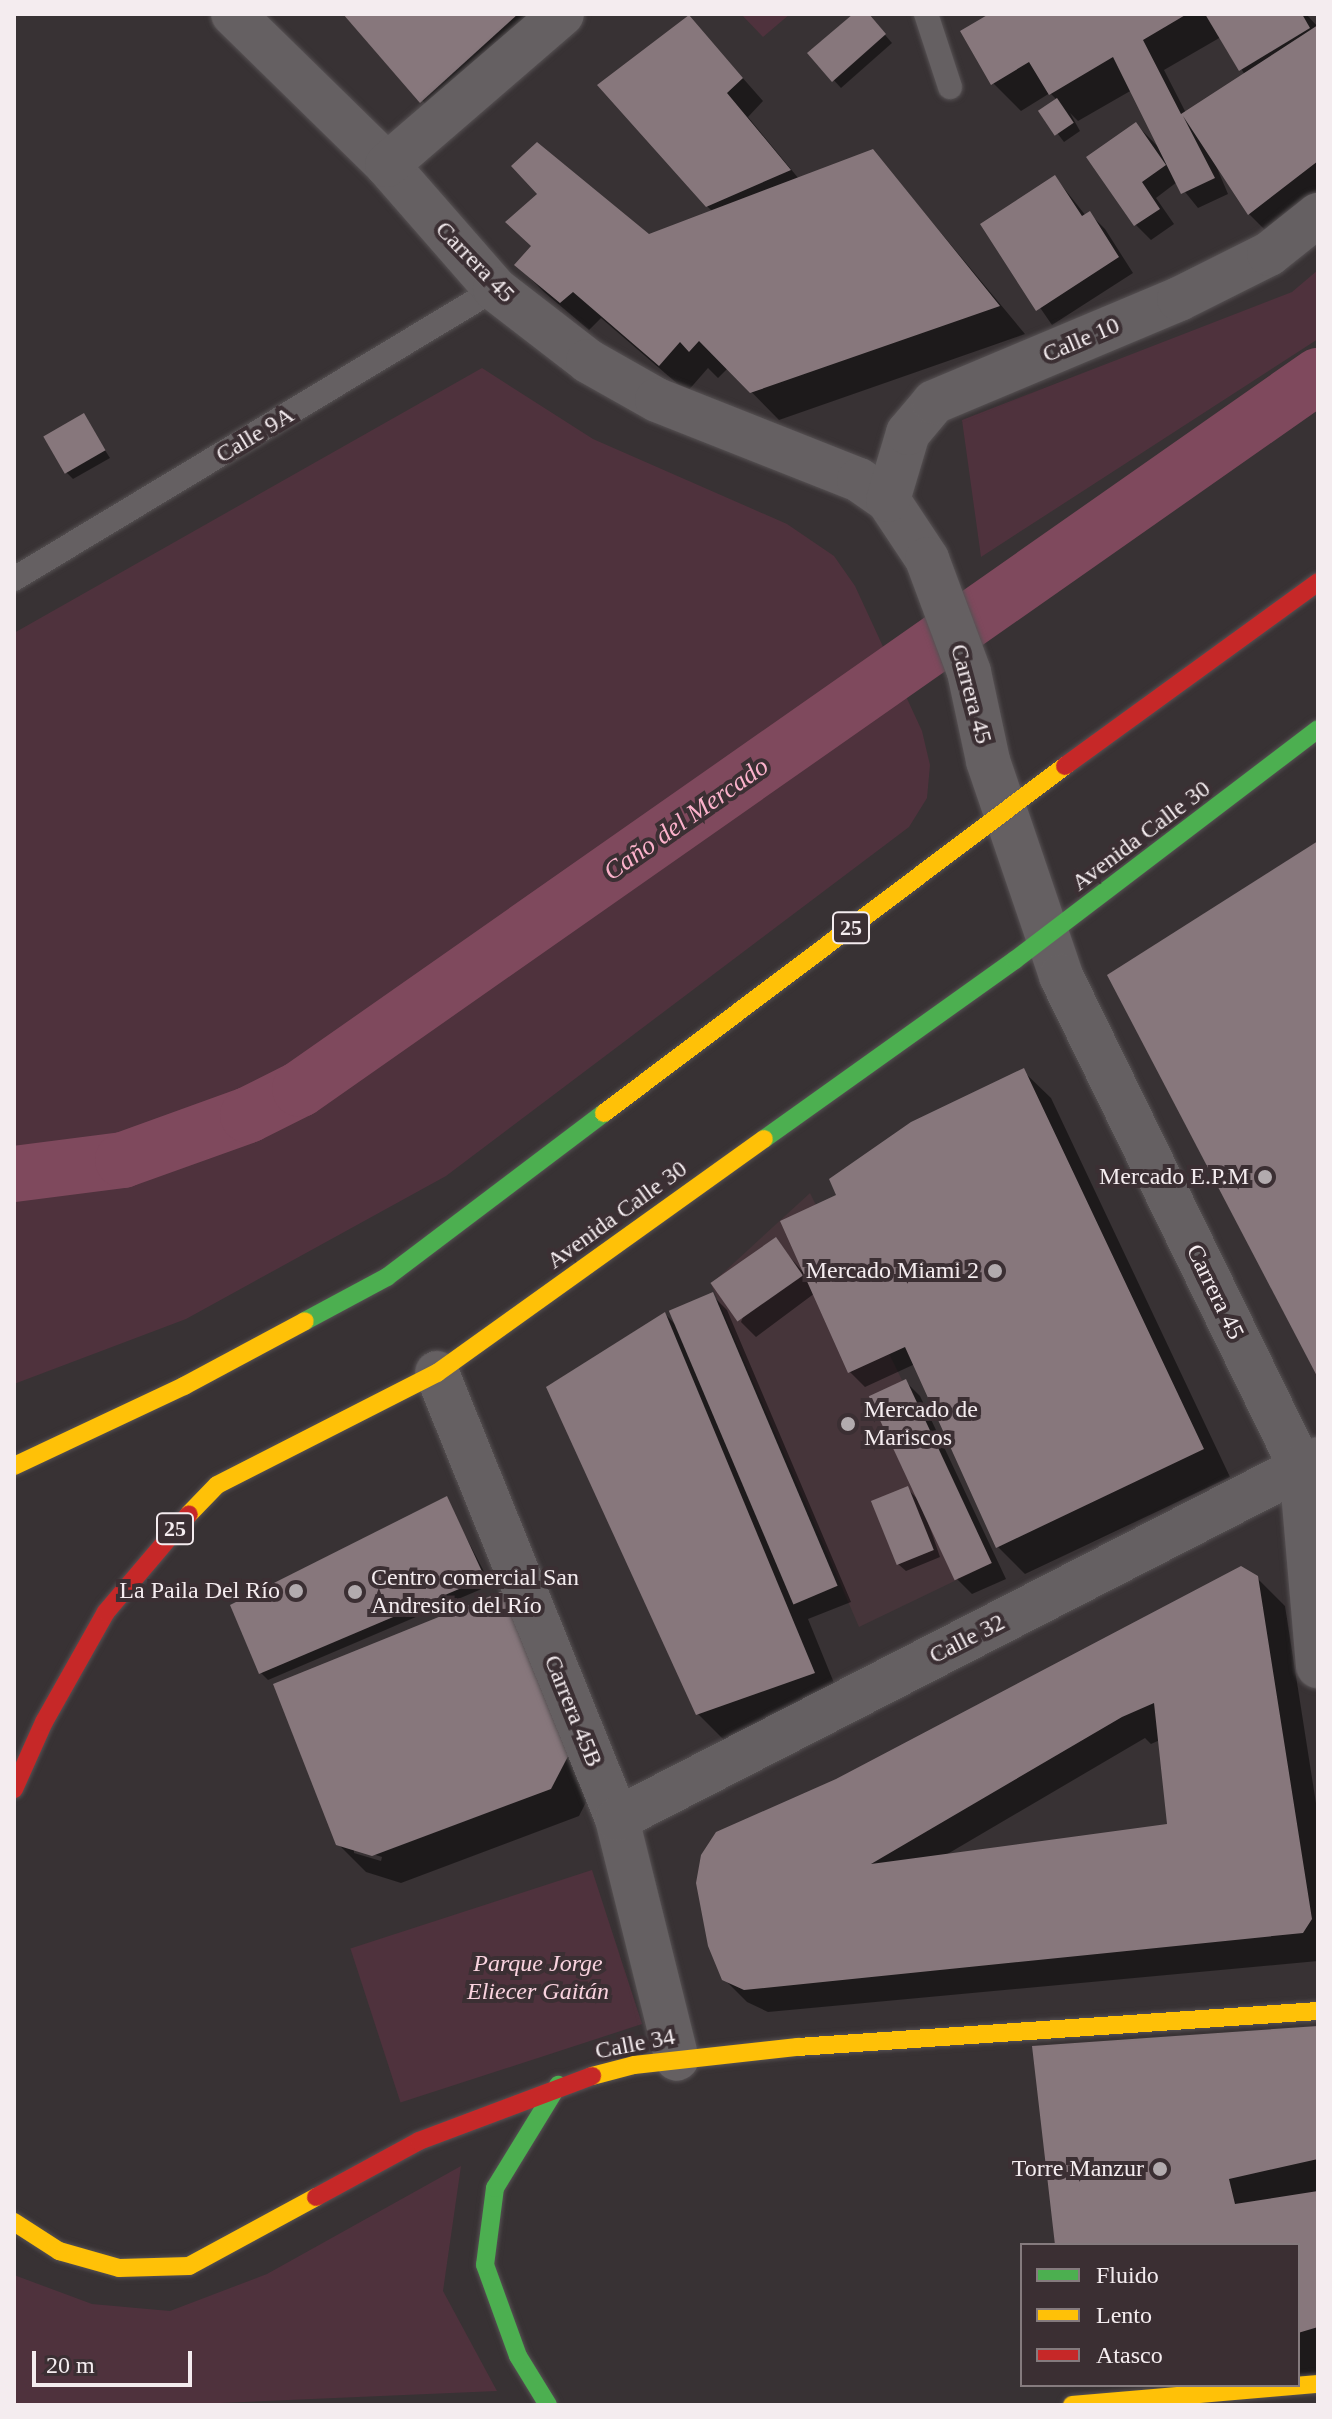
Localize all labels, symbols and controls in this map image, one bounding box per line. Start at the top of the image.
street label: Carrera 45 [429,215,521,309]
street label: Calle 10 [1038,311,1124,369]
street label: Calle 9A [211,401,299,469]
street label: Carrera 45 [944,641,998,747]
water label: Caño del Mercado [598,751,774,887]
street label: Avenida Calle 30 [1066,774,1216,898]
road number: 25 [831,910,871,946]
street label: Avenida Calle 30 [541,1155,693,1275]
place label: Mercado E.P.M [1099,1163,1249,1191]
marker: Mercado E.P.M [1256,1168,1274,1186]
street label: Carrera 45 [1180,1240,1250,1344]
place label: Mercado Miami 2 [806,1257,979,1285]
marker: Mercado Miami 2 [986,1262,1004,1280]
place label: Mercado de Mariscos [864,1396,978,1452]
marker: Mercado de Mariscos [839,1415,857,1433]
road number: 25 [155,1511,195,1547]
place label: Centro comercial San Andresito del Río [371,1564,579,1620]
place label: La Paila Del Río [119,1577,280,1605]
marker: La Paila Del Río [287,1582,305,1600]
marker: Centro comercial San Andresito del Río [346,1583,364,1601]
street label: Calle 32 [925,1608,1009,1670]
street label: Carrera 45B [538,1651,608,1771]
park label: Parque Jorge Eliecer Gaitán [467,1950,609,2006]
street label: Calle 34 [593,2022,677,2066]
place label: Torre Manzur [1012,2155,1144,2183]
marker: Torre Manzur [1151,2160,1169,2178]
legend [1020,2243,1300,2387]
text: Fluido [1096,2262,1159,2288]
text: Lento [1096,2302,1152,2328]
scale bar [36,2335,196,2385]
text: Atasco [1096,2342,1163,2368]
text: 20 m [46,2352,95,2378]

